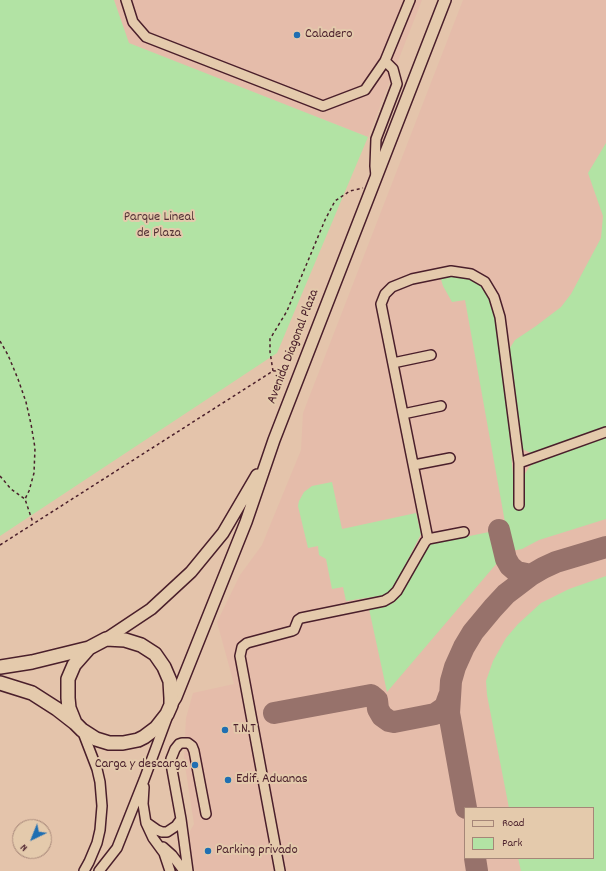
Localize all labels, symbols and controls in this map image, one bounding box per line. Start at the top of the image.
place label: Caladero [305,27,353,43]
marker: Caladero [292,30,302,40]
park label: Parque Lineal de Plaza [124,210,194,242]
street label: Avenida Diagonal Plaza [264,287,324,407]
place label: T.N.T [233,722,256,738]
marker: T.N.T [220,725,230,735]
place label: Carga y descarga [95,757,187,773]
marker: Carga y descarga [190,760,200,770]
place label: Edif. Aduanas [236,772,308,788]
marker: Edif. Aduanas [223,775,233,785]
legend [464,807,594,859]
text: Road [502,815,524,832]
north arrow [12,819,52,859]
text: Park [502,835,522,852]
text: N [17,839,32,855]
place label: Parking privado [216,843,298,859]
marker: Parking privado [203,846,213,856]

